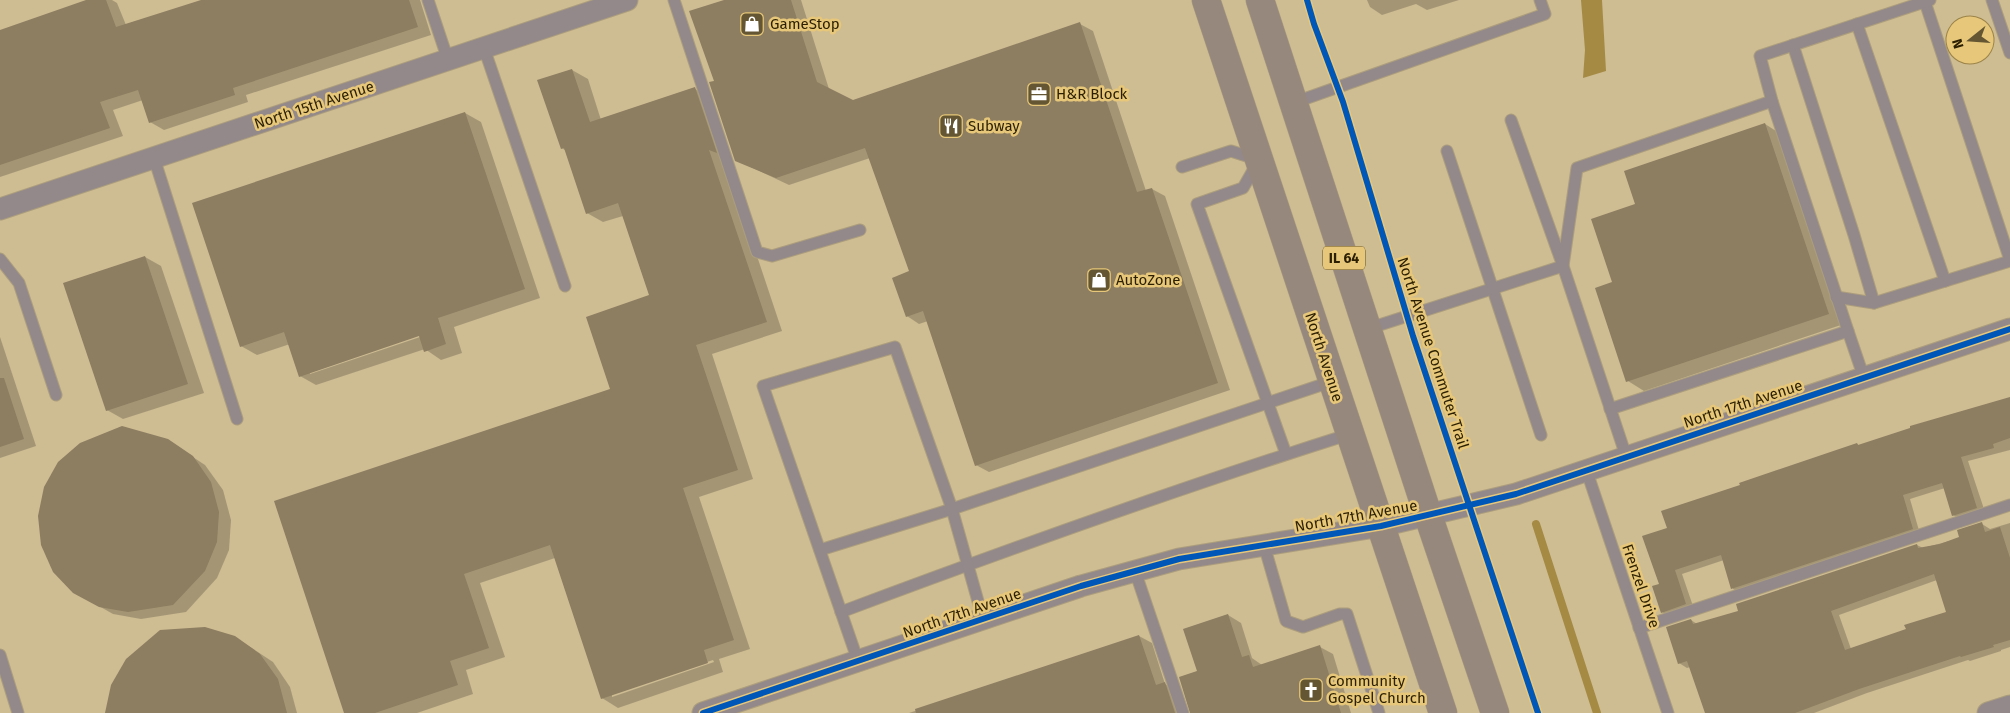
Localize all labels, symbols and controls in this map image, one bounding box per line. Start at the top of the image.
shop icon: GameStop [739,11,765,37]
place label: GameStop [770,15,840,33]
north arrow [1945,15,1995,65]
text: N [1949,37,1968,51]
street label: North 15th Avenue [252,77,376,133]
office icon: H&R Block [1026,81,1052,107]
place label: H&R Block [1056,85,1128,103]
restaurant icon: Subway [938,113,964,139]
place label: Subway [968,117,1020,135]
road number: IL 64 [1323,247,1365,270]
street label: North Avenue Commuter Trail [1393,255,1473,452]
shop icon: AutoZone [1086,267,1112,293]
place label: AutoZone [1116,271,1181,289]
street label: North Avenue [1301,310,1347,404]
street label: North 17th Avenue [1681,376,1805,432]
street label: North 17th Avenue [1293,496,1419,536]
street label: Frenzel Drive [1618,542,1664,630]
street label: North 17th Avenue [900,584,1024,642]
place label: Community Gospel Church [1328,672,1426,707]
church icon: Community Gospel Church [1298,677,1324,703]

